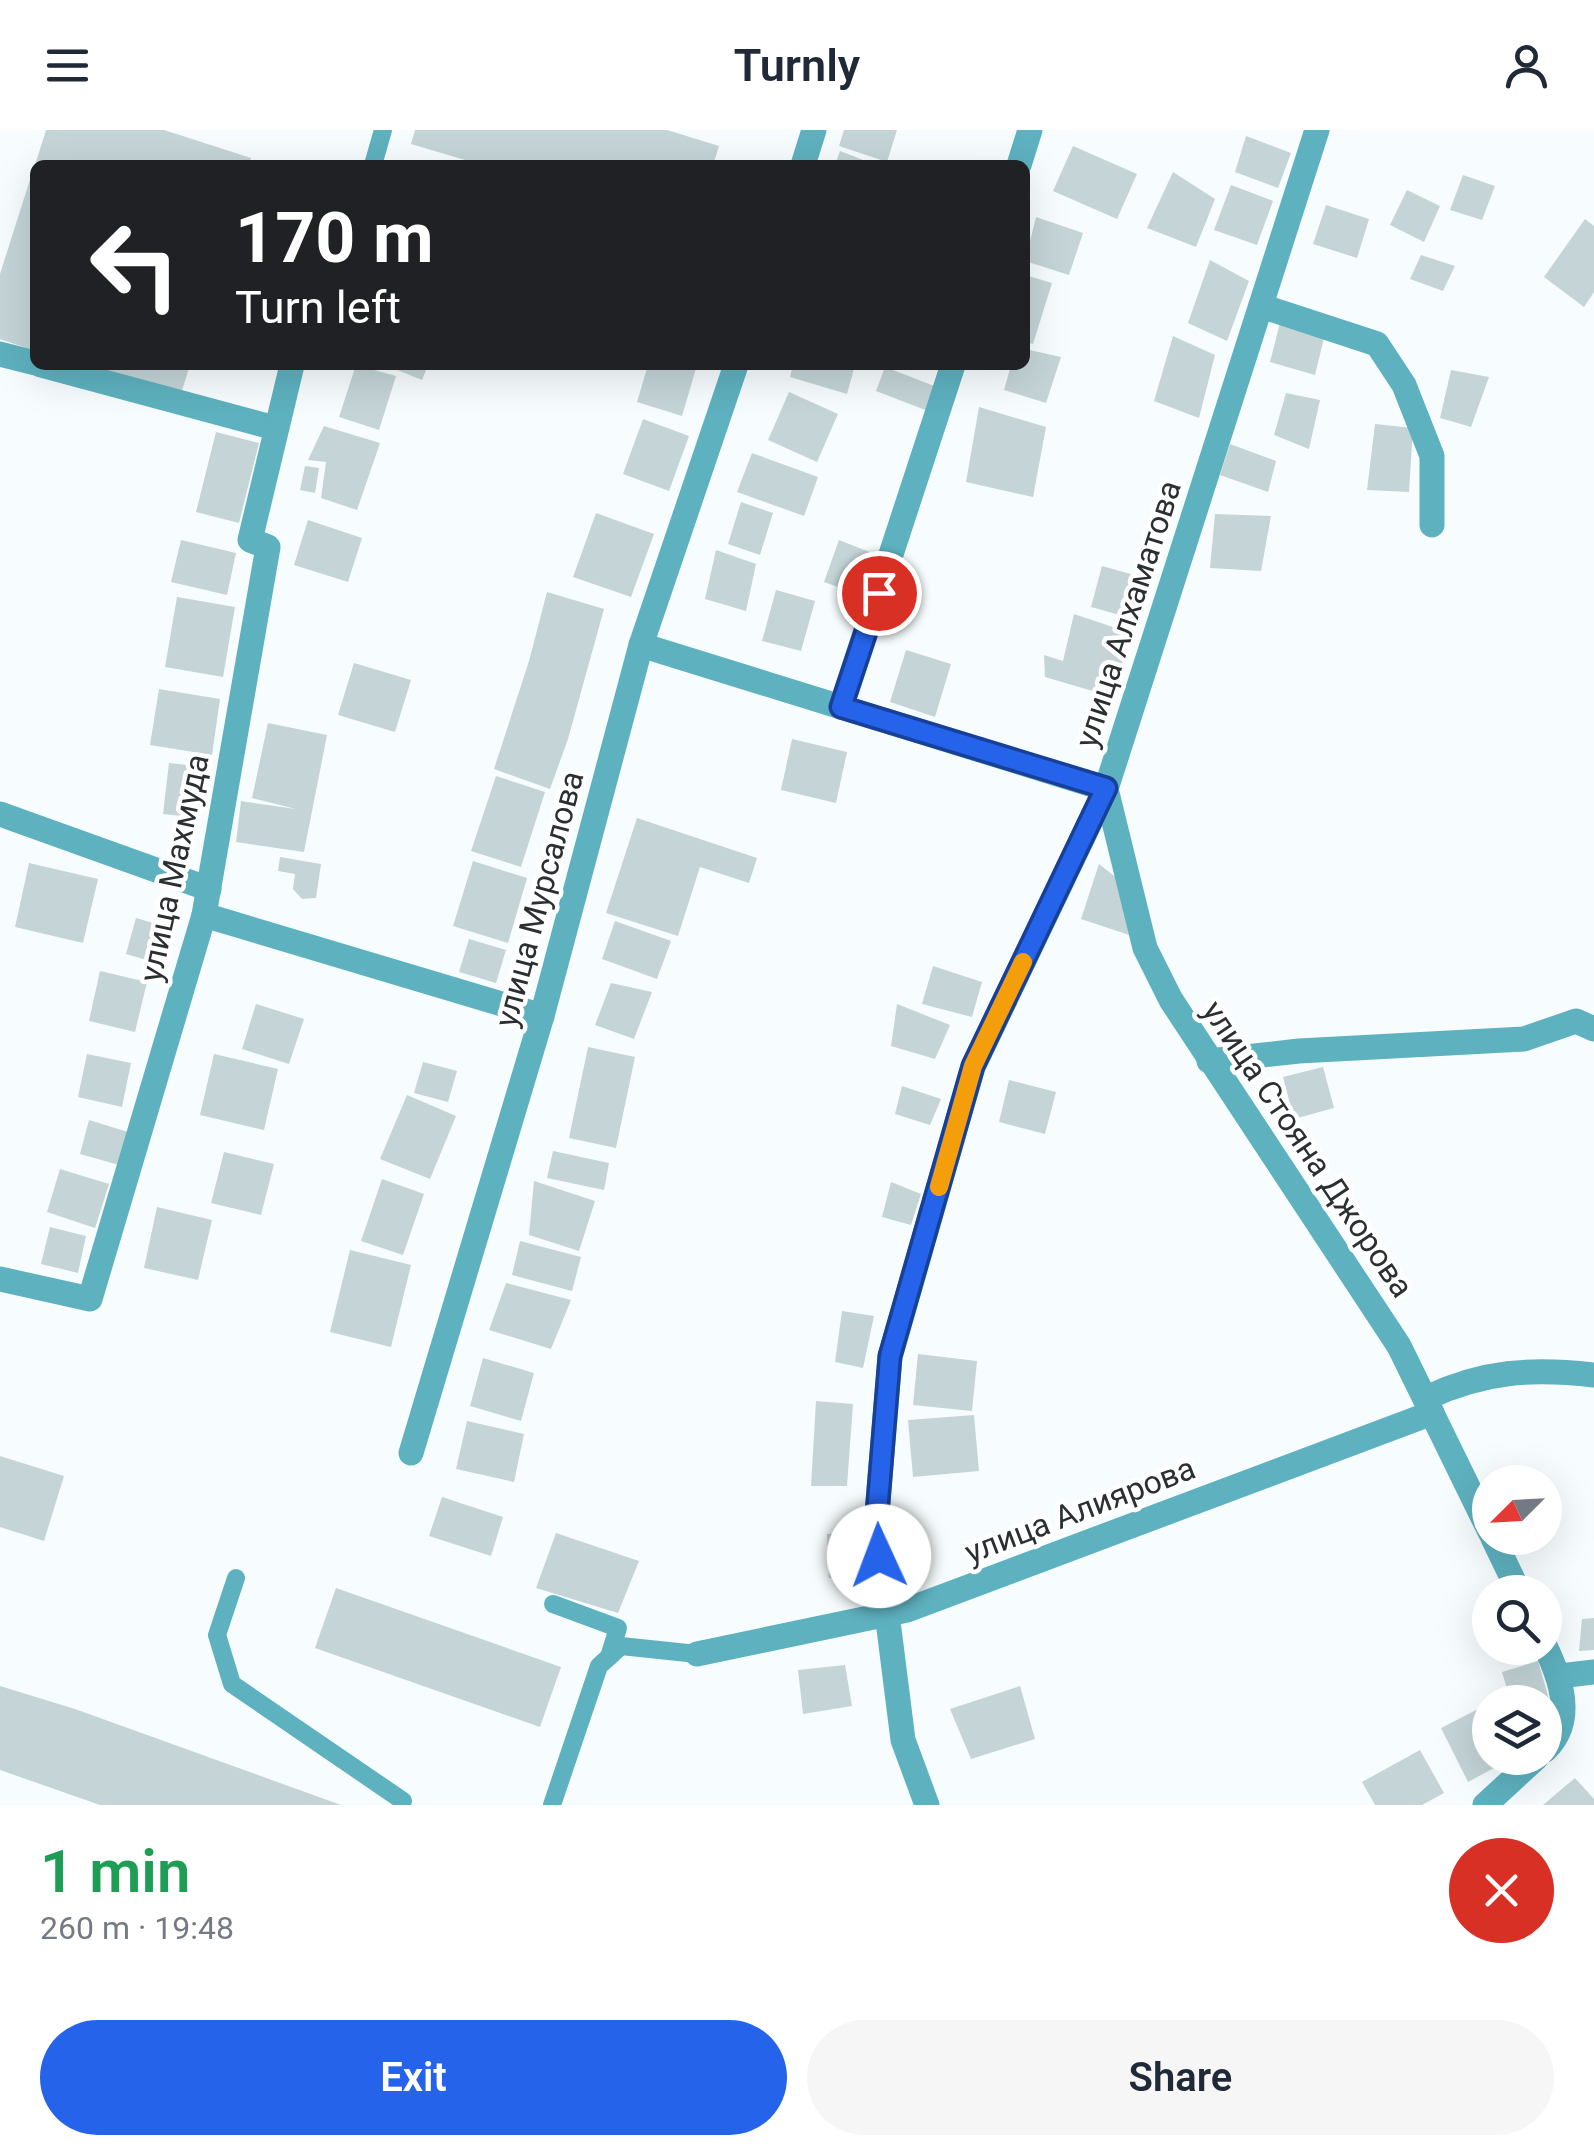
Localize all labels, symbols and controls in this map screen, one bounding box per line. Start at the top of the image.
icon: menu [40,38,95,93]
icon: person [1499,38,1554,93]
text: Turnly [734,39,860,92]
text: 170 m [235,197,434,279]
icon: left [70,200,200,330]
text: Turn left [235,281,401,334]
street label: улица Алхаматова [1067,476,1189,752]
pin [837,551,922,636]
icon: arrive [852,566,907,621]
street label: улица Махмуда [131,751,217,985]
street label: улица Мурсалова [487,767,591,1031]
street label: улица Стояна Джорова [1195,994,1421,1304]
street label: улица Алиярова [960,1449,1200,1571]
north arrow [1472,1465,1562,1555]
map controls [1472,1465,1562,1775]
position arrow [827,1504,931,1608]
button: search [1472,1575,1562,1665]
button: layers [1472,1685,1562,1775]
text: 1 min [40,1836,190,1907]
button: close [1449,1838,1554,1943]
text: 260 m · 19:48 [40,1909,234,1947]
button: Exit [40,2020,787,2135]
button: Share [807,2020,1554,2135]

